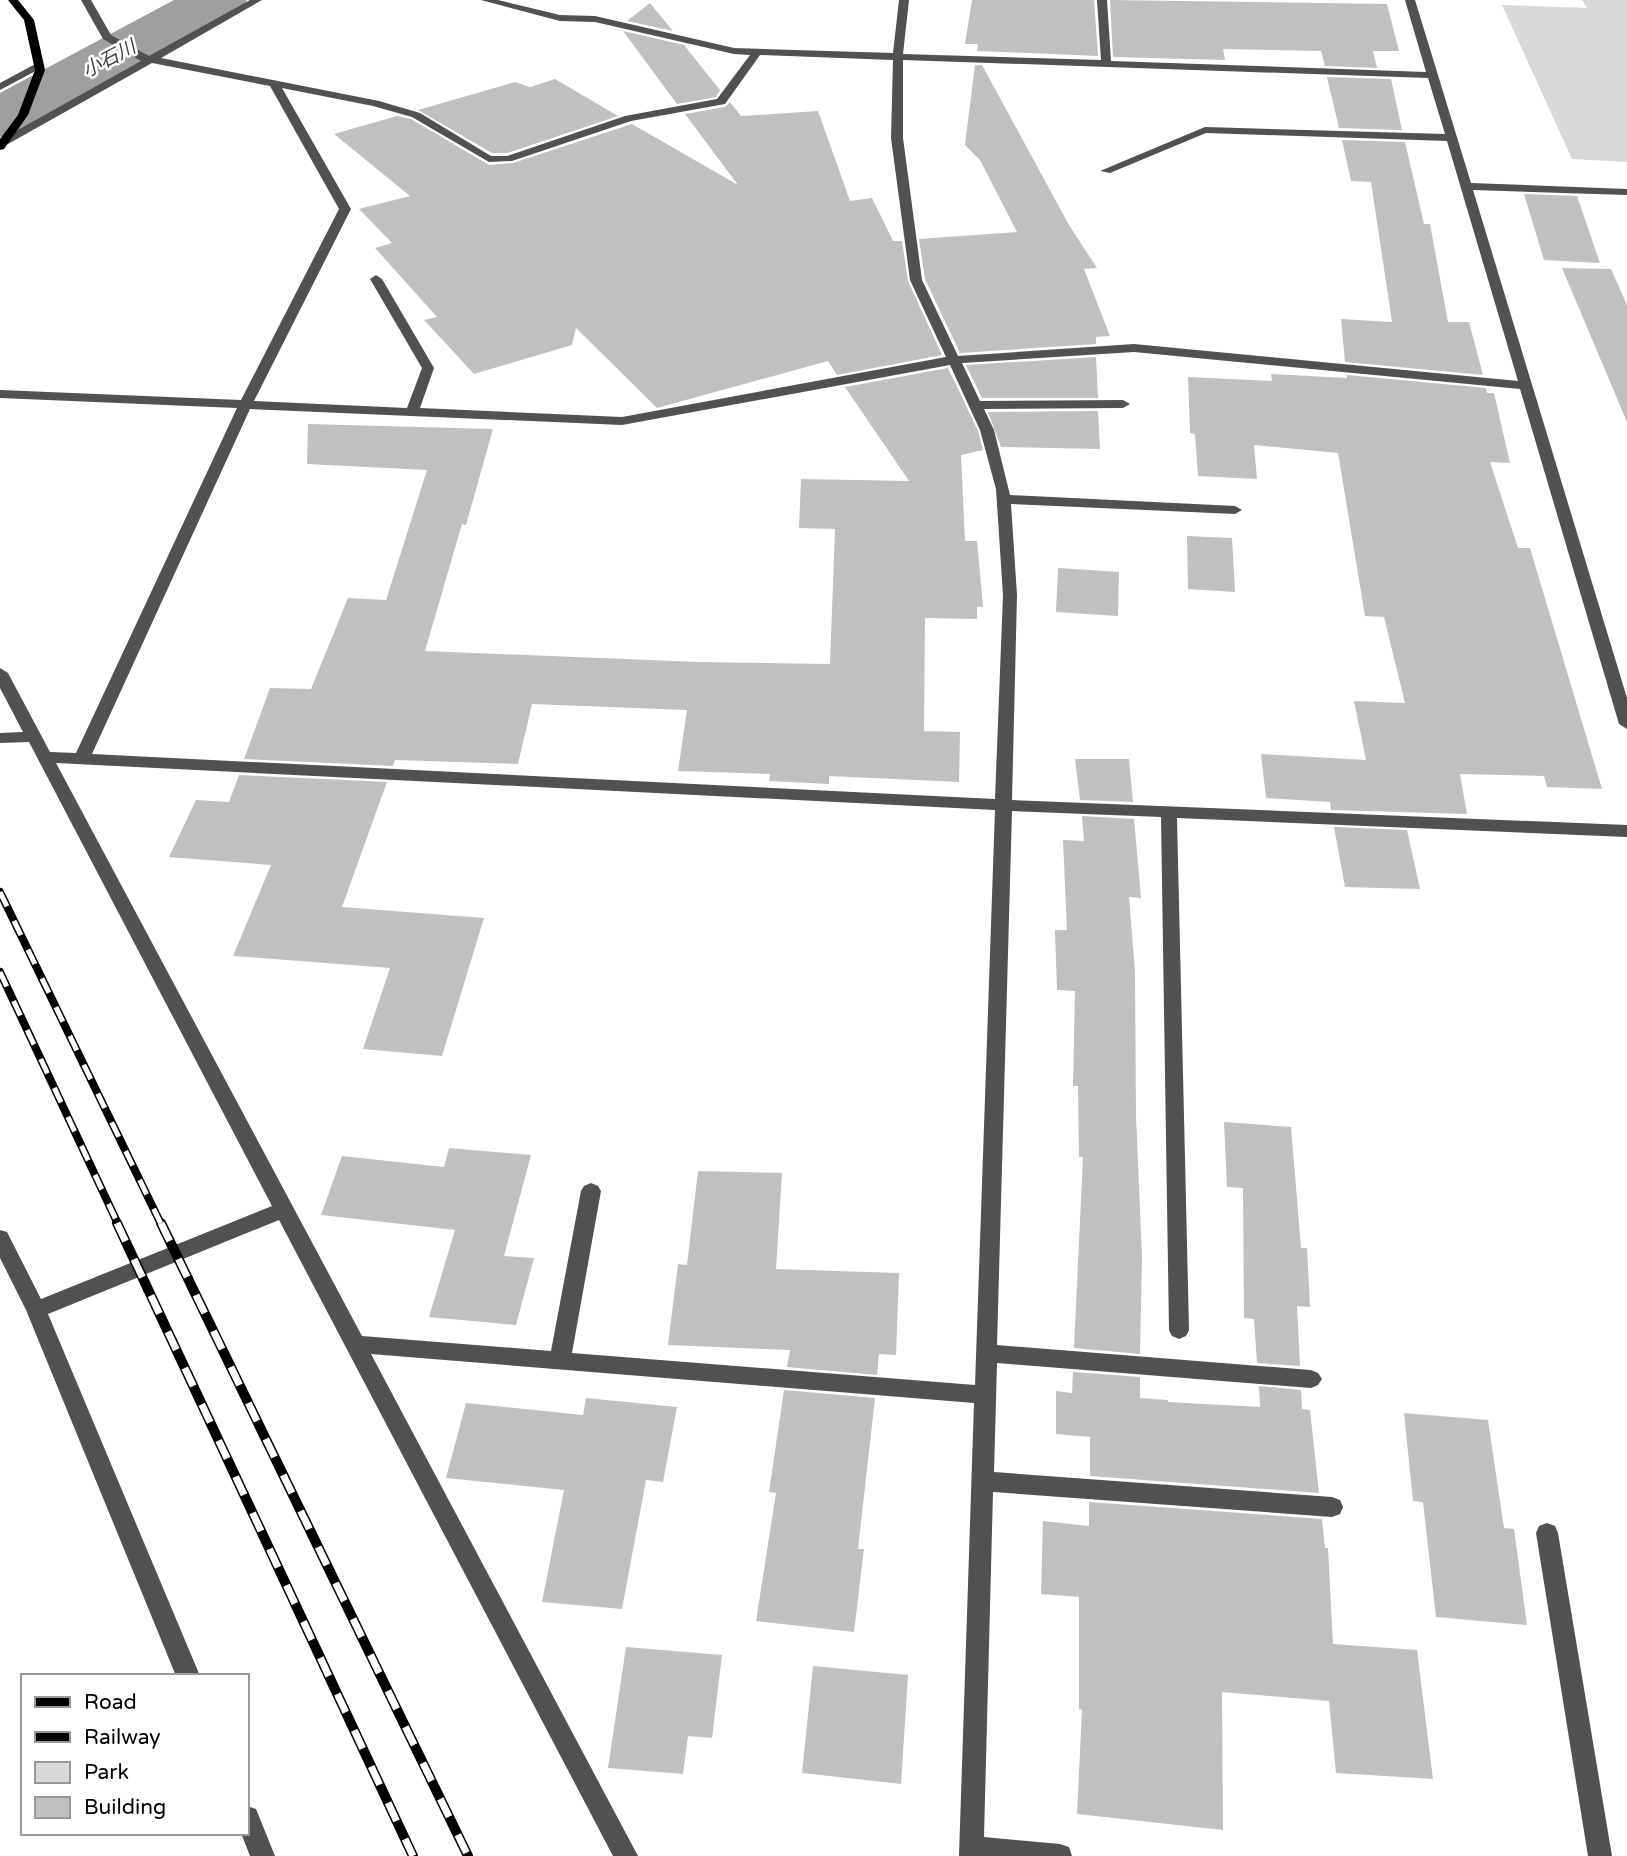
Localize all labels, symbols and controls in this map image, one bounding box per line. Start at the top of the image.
water label: 小石川 [79,35,141,82]
legend [21,1674,248,1835]
text: Road [84,1690,137,1715]
text: Railway [84,1725,161,1750]
text: Park [84,1760,129,1785]
text: Building [84,1795,166,1820]

